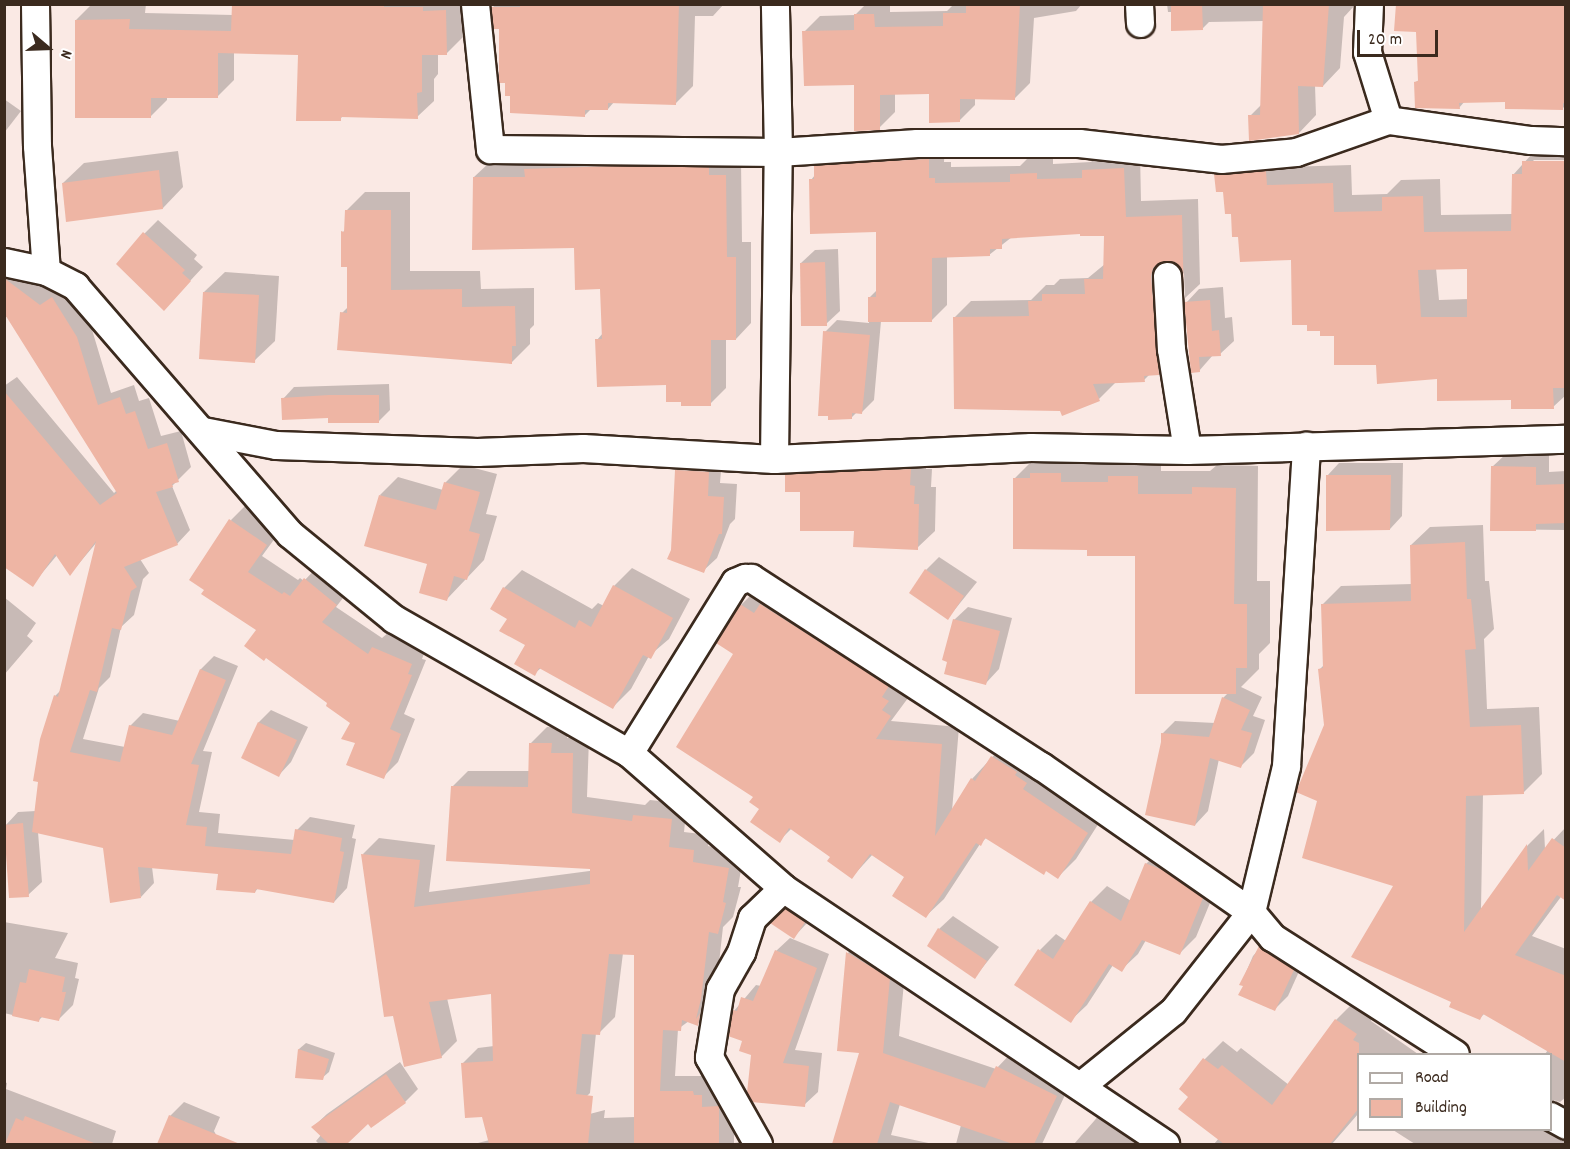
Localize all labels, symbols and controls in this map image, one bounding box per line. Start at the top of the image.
north arrow [18,18,78,78]
scale bar [1360,18,1441,56]
text: 20 m [1368,28,1402,53]
text: N [53,47,78,62]
legend [1357,1053,1552,1131]
text: Road [1415,1066,1449,1091]
text: Building [1415,1096,1467,1121]

